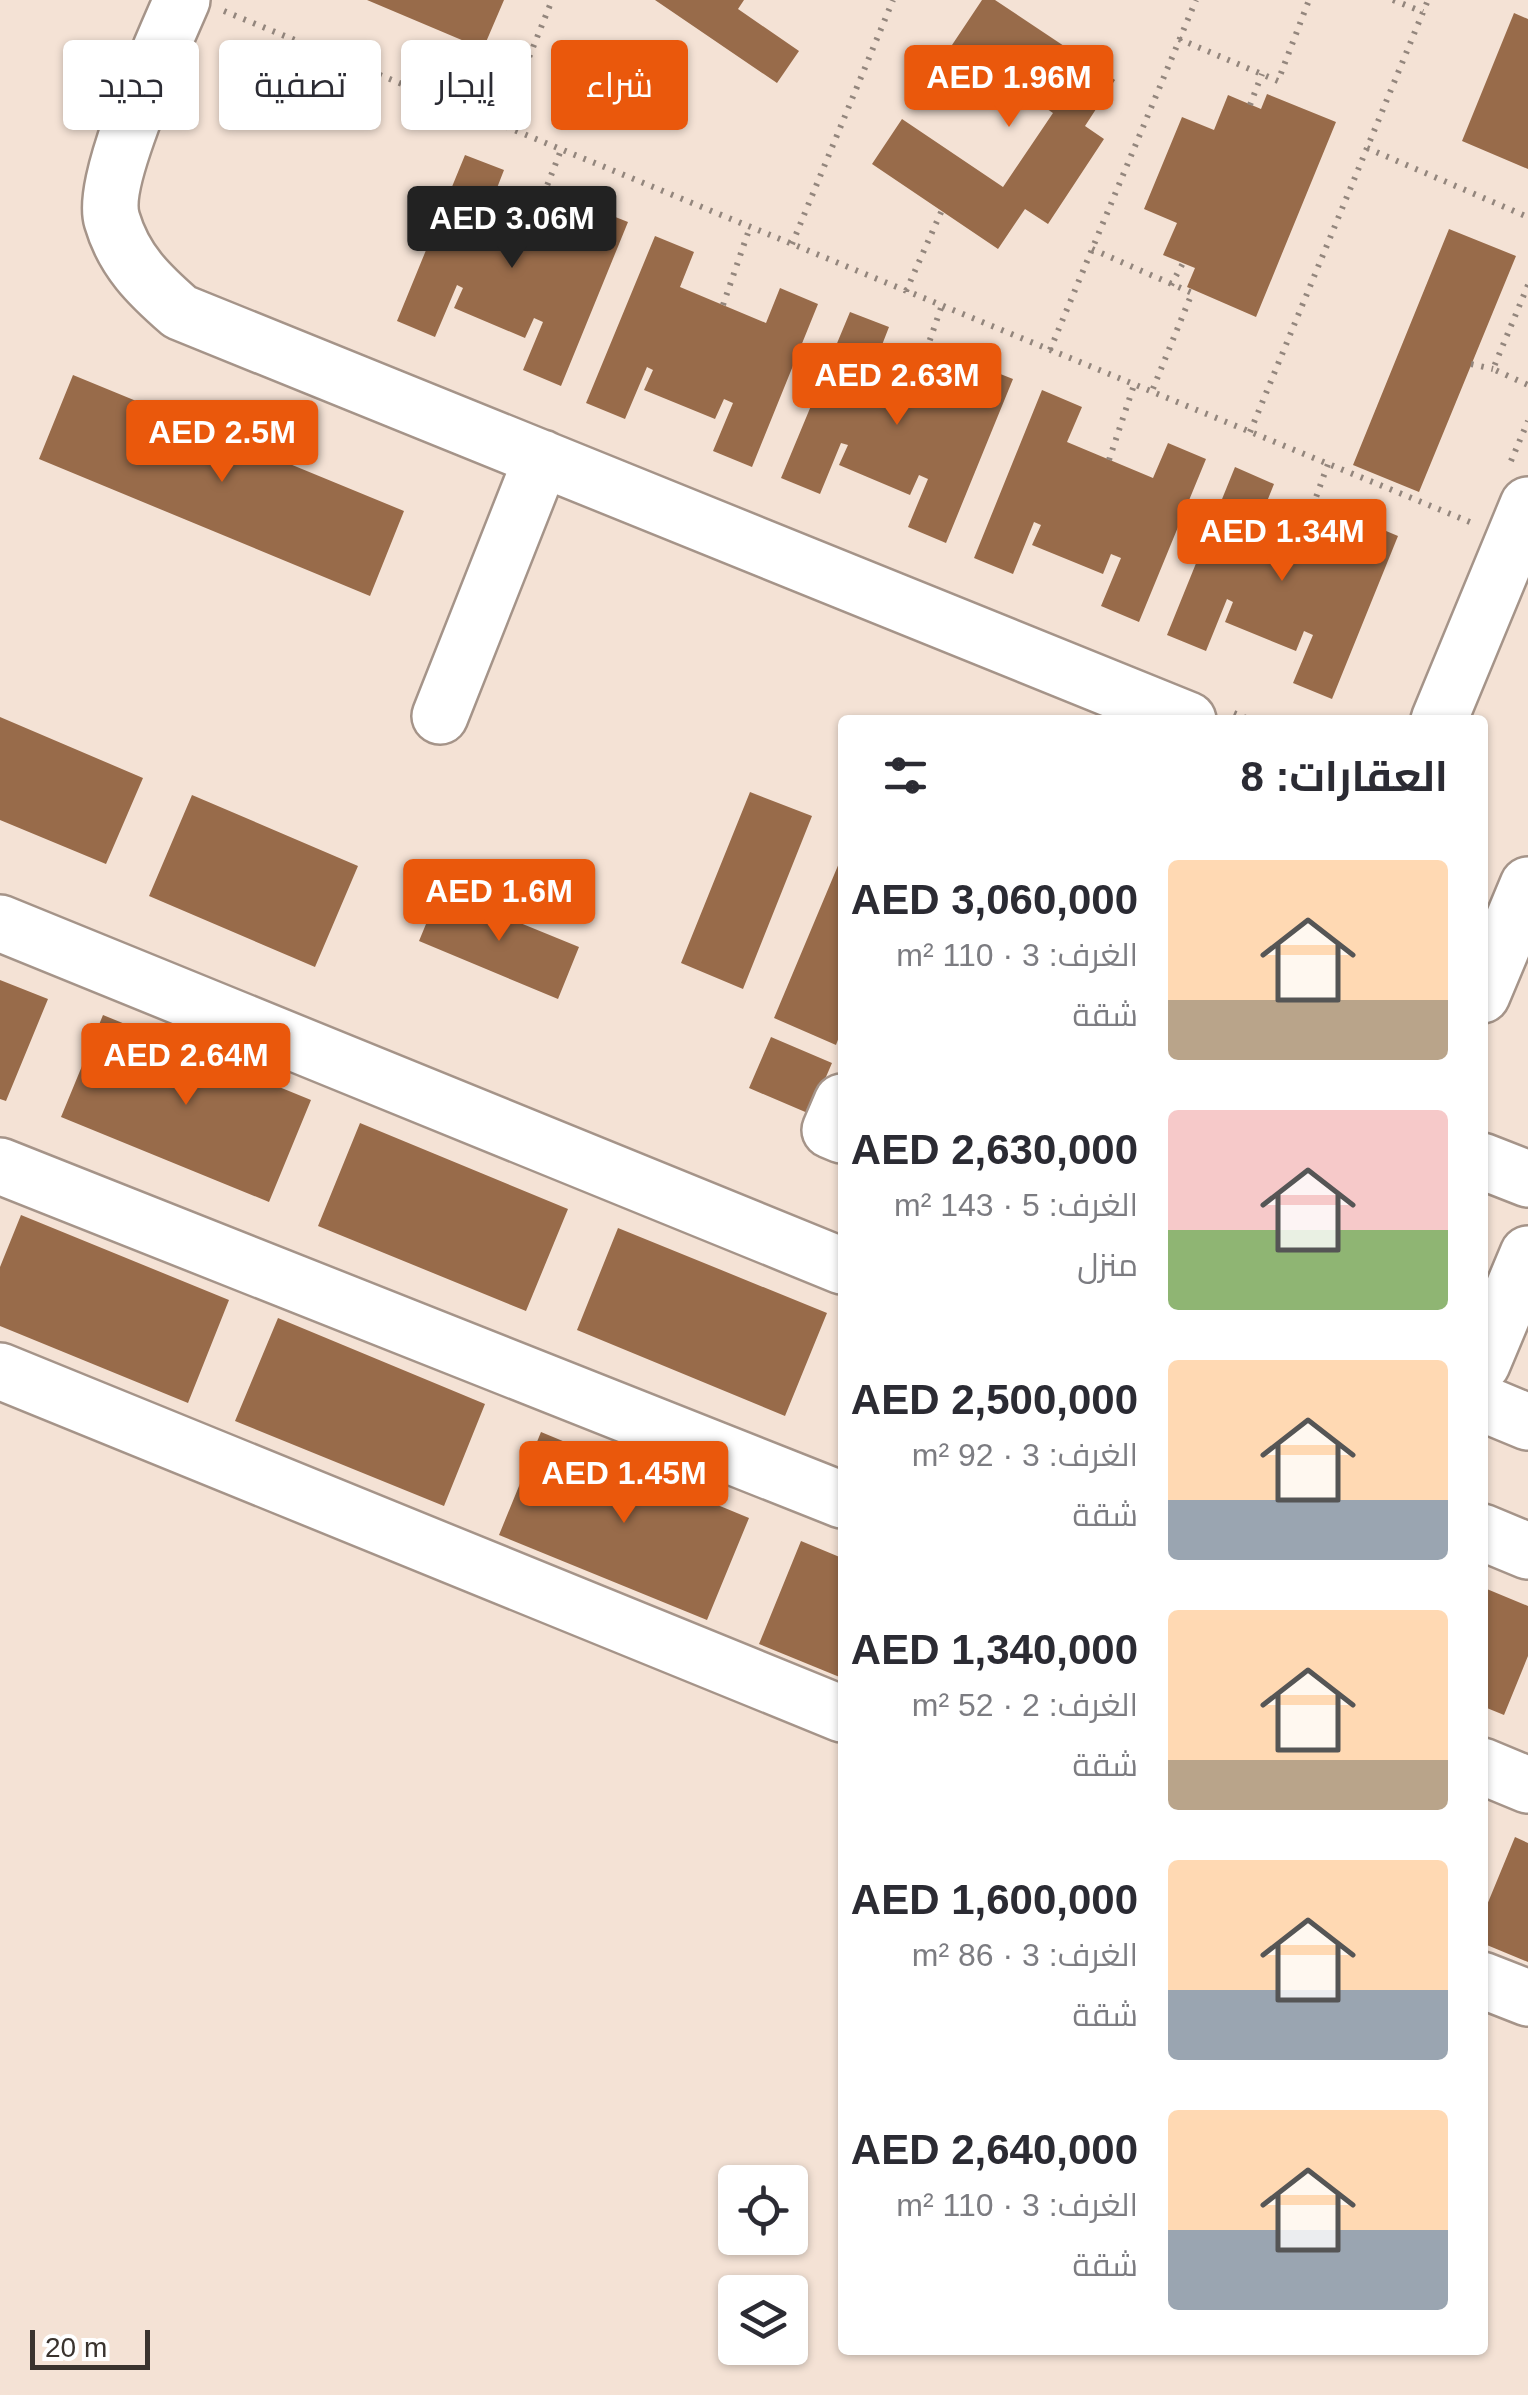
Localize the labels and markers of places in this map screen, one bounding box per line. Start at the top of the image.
pin: AED 1.96M [895,45,1123,130]
pin: AED 3.06M [398,186,626,271]
pin: AED 2.63M [783,343,1011,428]
pin: AED 2.5M [119,400,325,485]
pin: AED 1.34M [1168,499,1396,584]
pin: AED 1.6M [396,859,602,944]
pin: AED 2.64M [72,1023,300,1108]
pin: AED 1.45M [510,1441,738,1526]

